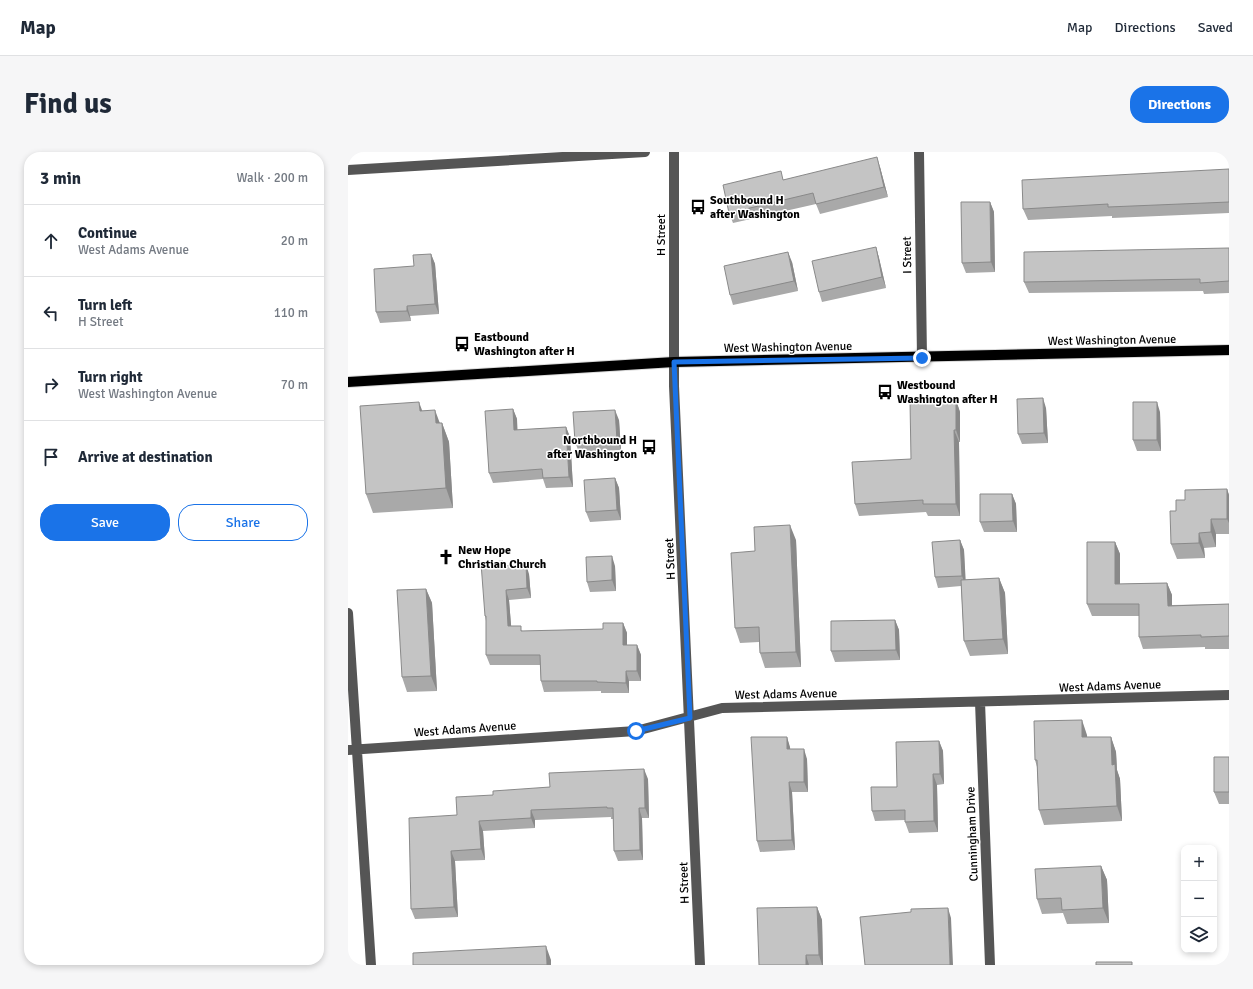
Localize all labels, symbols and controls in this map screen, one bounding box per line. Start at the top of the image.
text: Map [20,16,56,40]
text: Map [1067,19,1093,36]
text: Directions [1115,19,1176,36]
text: Saved [1198,19,1233,36]
button: Directions [1130,86,1229,123]
text: Find us [24,87,112,121]
text: 3 min [40,168,81,189]
text: Walk · 200 m [237,170,308,186]
place label: Southbound H after Washington [710,193,800,222]
bus stop icon: Southbound H after Washington [689,198,707,216]
street label: H Street [654,214,669,256]
text: Continue [78,224,137,242]
icon: ahead [40,230,62,252]
text: 20 m [281,233,308,249]
street label: I Street [900,236,915,274]
text: West Adams Avenue [78,242,189,258]
text: Turn left [78,296,132,314]
icon: left [40,302,62,324]
text: 110 m [274,305,308,321]
text: H Street [78,314,124,330]
place label: Eastbound Washington after H [474,330,575,359]
street label: West Washington Avenue [1048,332,1176,349]
bus stop icon: Eastbound Washington after H [453,335,471,353]
street label: West Washington Avenue [724,339,852,356]
route end [913,349,931,367]
text: Turn right [78,368,143,386]
icon: right [40,374,62,396]
text: 70 m [281,377,308,393]
place label: Westbound Washington after H [897,378,998,407]
bus stop icon: Westbound Washington after H [876,383,894,401]
text: West Washington Avenue [78,386,217,402]
place label: Northbound H after Washington [547,433,637,462]
bus stop icon: Northbound H after Washington [640,438,658,456]
icon: arrive [40,446,62,468]
text: Arrive at destination [78,448,213,466]
button: Save [40,504,170,541]
button: Share [178,504,308,541]
street label: H Street [662,538,679,580]
place label: New Hope Christian Church [458,543,547,572]
church icon: New Hope Christian Church [437,548,455,566]
street label: West Adams Avenue [1059,677,1162,696]
street label: West Adams Avenue [735,686,837,703]
street label: West Adams Avenue [413,718,517,741]
route start [627,722,645,740]
street label: Cunningham Drive [963,786,982,882]
map controls [1181,845,1217,953]
button: + [1181,845,1217,881]
street label: H Street [676,862,693,904]
button: − [1181,881,1217,917]
button: layers [1181,917,1217,953]

